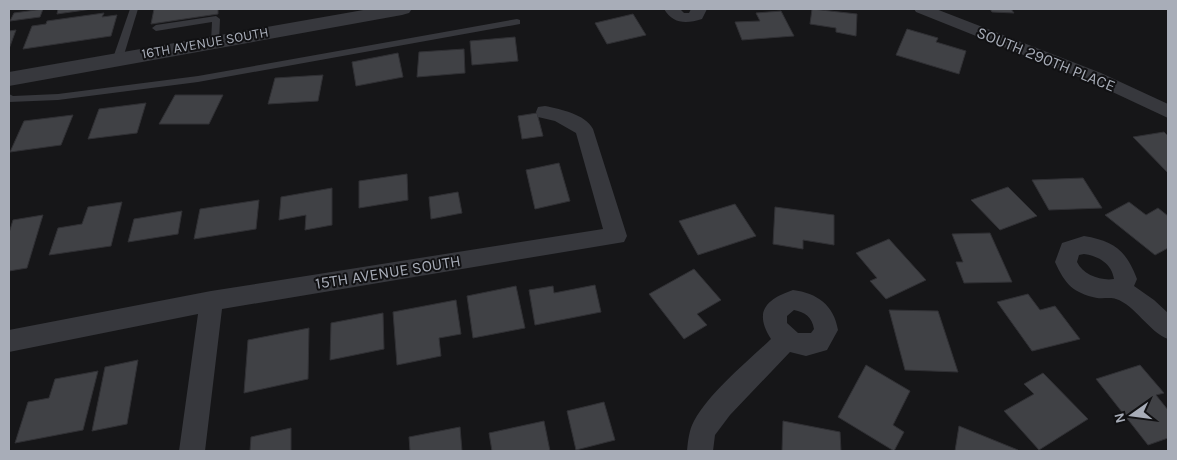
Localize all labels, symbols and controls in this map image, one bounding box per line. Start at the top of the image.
street label: 16TH AVENUE SOUTH [140,23,270,63]
street label: SOUTH 290TH PLACE [974,23,1118,95]
street label: 15TH AVENUE SOUTH [314,251,462,293]
north arrow [1107,390,1157,440]
text: N [1110,411,1129,425]

